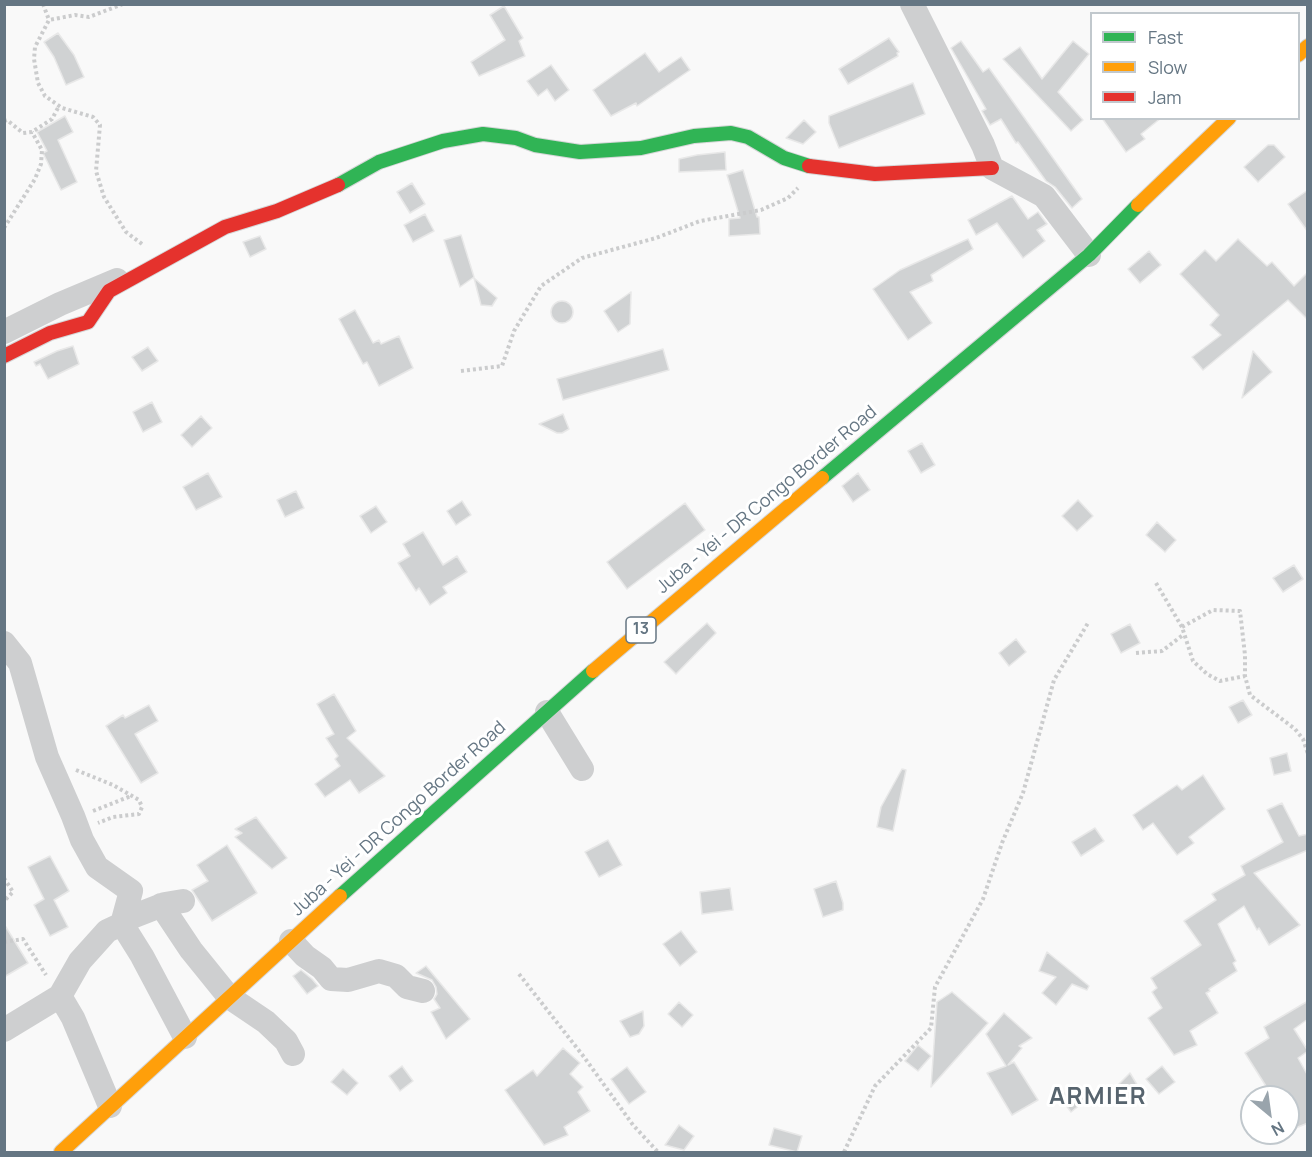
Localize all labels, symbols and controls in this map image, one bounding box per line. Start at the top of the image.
legend [1090,12,1300,120]
text: Fast [1148,25,1183,49]
text: Slow [1148,55,1187,79]
text: Jam [1148,85,1182,109]
street label: Juba - Yei - DR Congo Border Road [653,402,881,598]
road number: 13 [626,617,656,643]
street label: Juba - Yei - DR Congo Border Road [288,717,510,921]
district label: ARMIER [1049,1083,1147,1111]
north arrow [1240,1085,1300,1145]
text: N [1267,1117,1288,1141]

